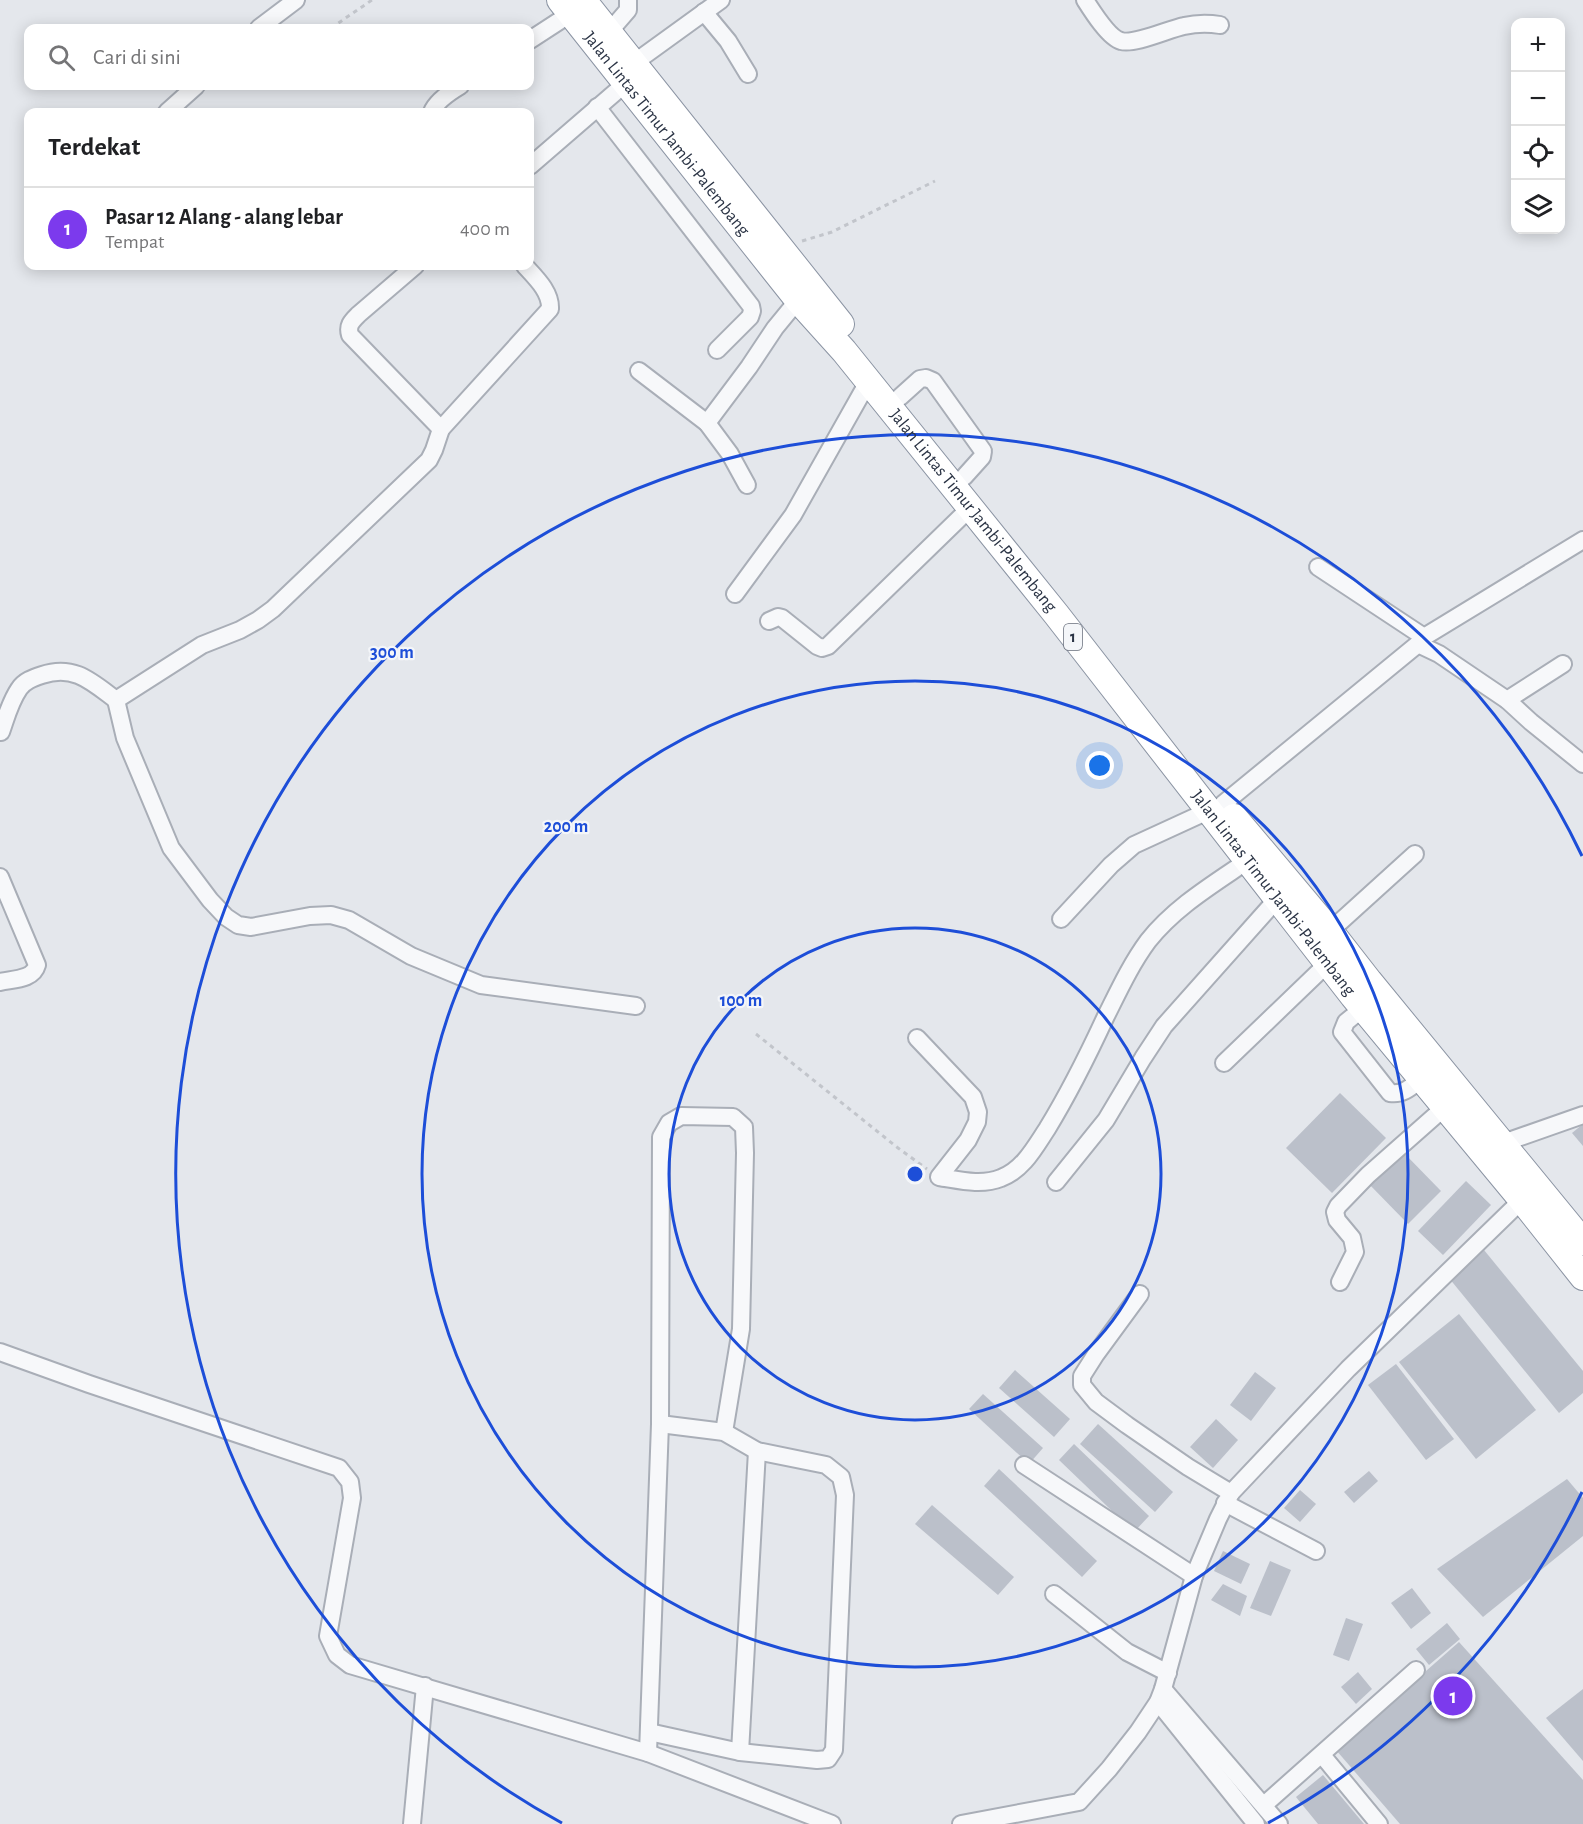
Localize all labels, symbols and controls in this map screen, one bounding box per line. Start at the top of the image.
map controls [1511,18,1565,234]
button: + [1511,18,1565,72]
search box [24,24,534,90]
street label: Jalan Lintas Timur Jambi-Palembang [580,28,753,240]
icon: search [45,41,78,74]
text: Cari di sini [93,46,181,68]
button: − [1511,72,1565,126]
button: locate [1511,126,1565,180]
text: Terdekat [48,134,140,160]
button: layers [1511,180,1565,234]
text: Pasar 12 Alang - alang lebar [105,206,343,228]
text: 1 [64,219,71,239]
text: 400 m [460,219,510,239]
text: Tempat [105,232,165,252]
street label: Jalan Lintas Timur Jambi-Palembang [886,406,1060,616]
road number: 1 [1064,624,1082,650]
text: 300 m [370,644,414,662]
your location [1085,751,1114,780]
street label: Jalan Lintas Timur Jambi-Palembang [1188,787,1359,999]
text: 200 m [544,818,588,836]
text: 100 m [720,992,762,1010]
centre of rings [905,1164,925,1184]
pin: 1 [1434,1674,1472,1718]

